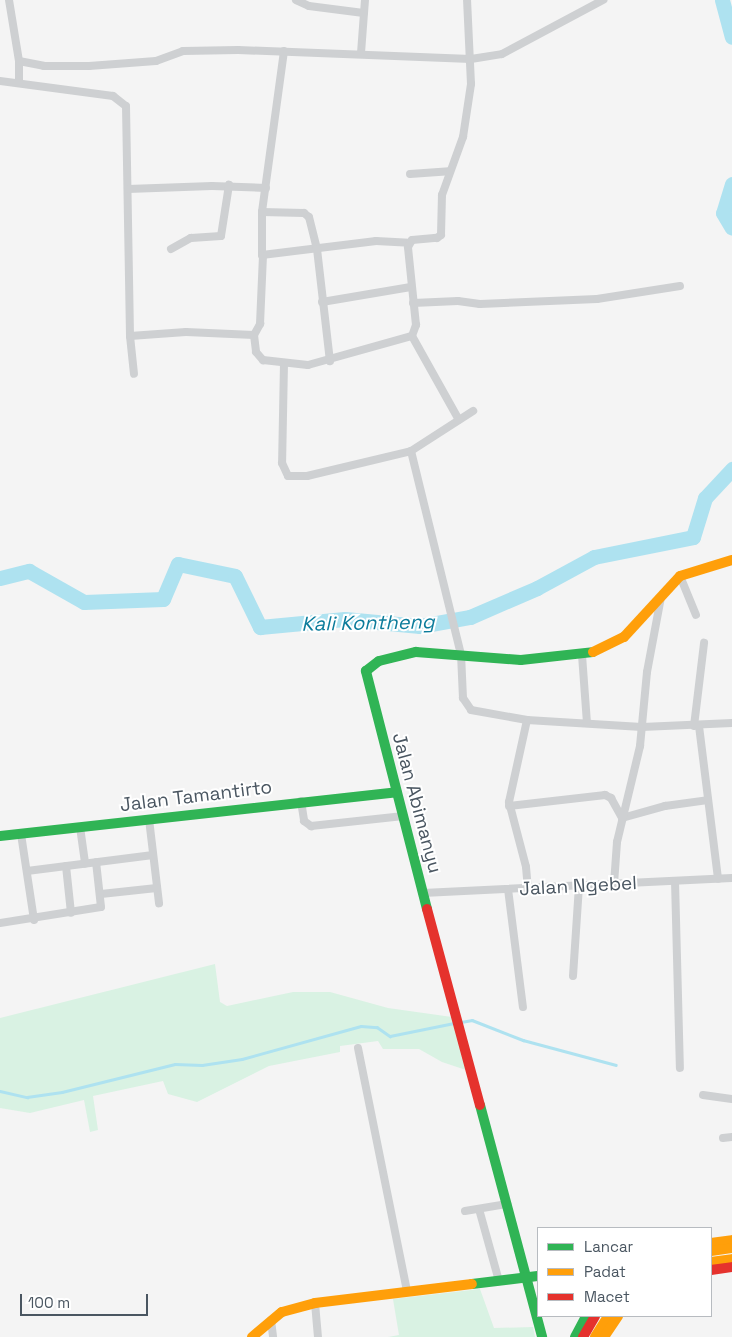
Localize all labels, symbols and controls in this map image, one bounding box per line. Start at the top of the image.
water label: Kali Kontheng [301,610,435,636]
street label: Jalan Abimanyu [387,730,447,876]
street label: Jalan Tamantirto [118,775,274,817]
street label: Jalan Ngebel [518,872,638,900]
legend [537,1227,712,1317]
text: Lancar [584,1237,633,1256]
text: Padat [584,1262,626,1281]
scale bar [22,1284,150,1316]
text: Macet [584,1287,630,1306]
text: 100 m [28,1293,70,1312]

